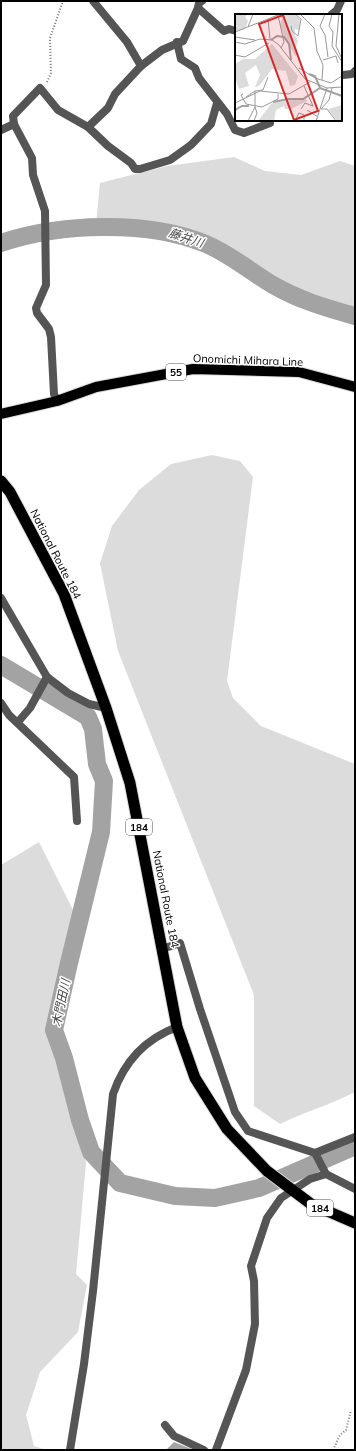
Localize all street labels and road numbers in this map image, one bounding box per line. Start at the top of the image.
street label: Onomichi Mihara Line [193,351,303,369]
road number: 55 [166,364,186,380]
street label: National Route 184 [27,507,85,601]
road number: 184 [126,819,152,835]
street label: National Route 184 [150,849,182,949]
road number: 184 [307,1200,333,1216]

